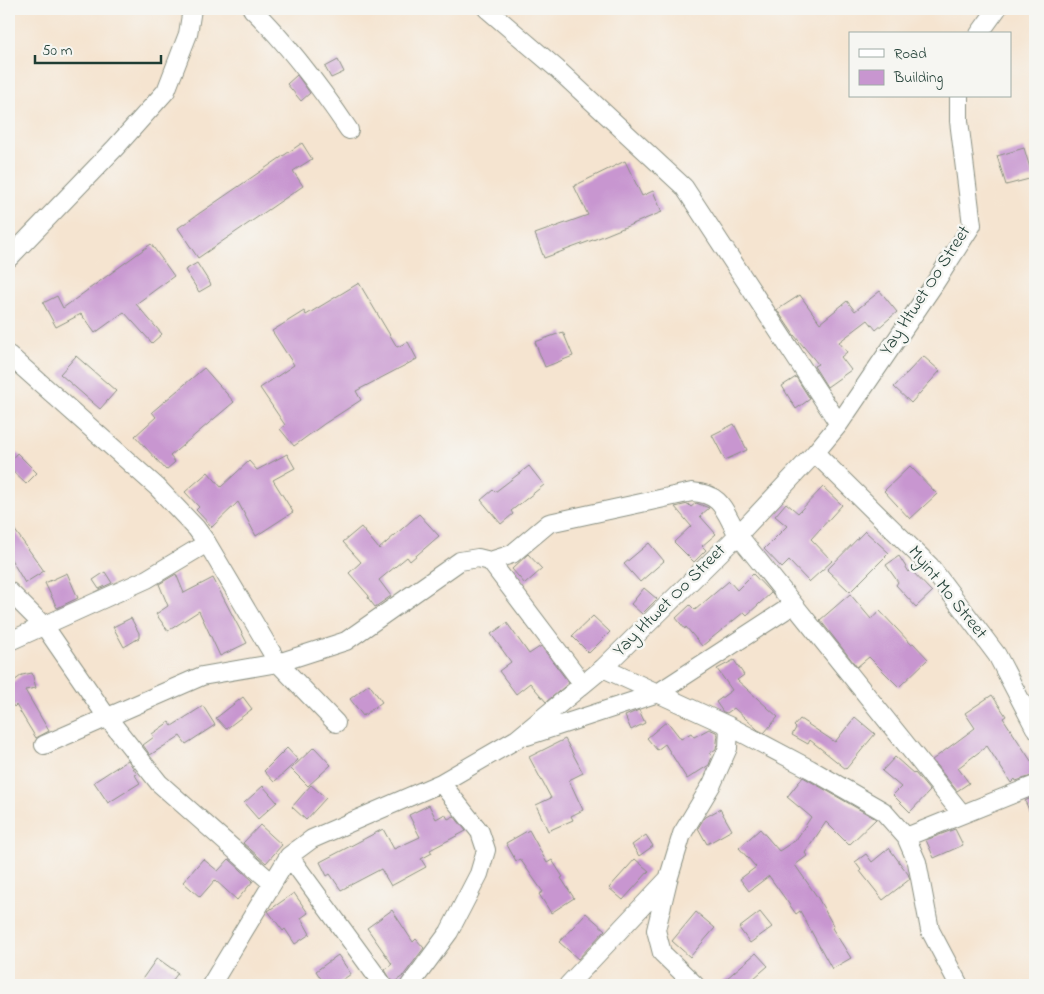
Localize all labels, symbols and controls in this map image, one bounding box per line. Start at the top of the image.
scale bar [35,32,161,64]
legend [849,32,1012,98]
text: 50 m [42,40,73,62]
text: Road [894,43,927,65]
text: Building [893,67,943,90]
street label: Yay Htwet Oo Street [874,221,978,361]
street label: Yay Htwet Oo Street [608,539,732,663]
street label: Myint Mo Street [901,541,993,645]

